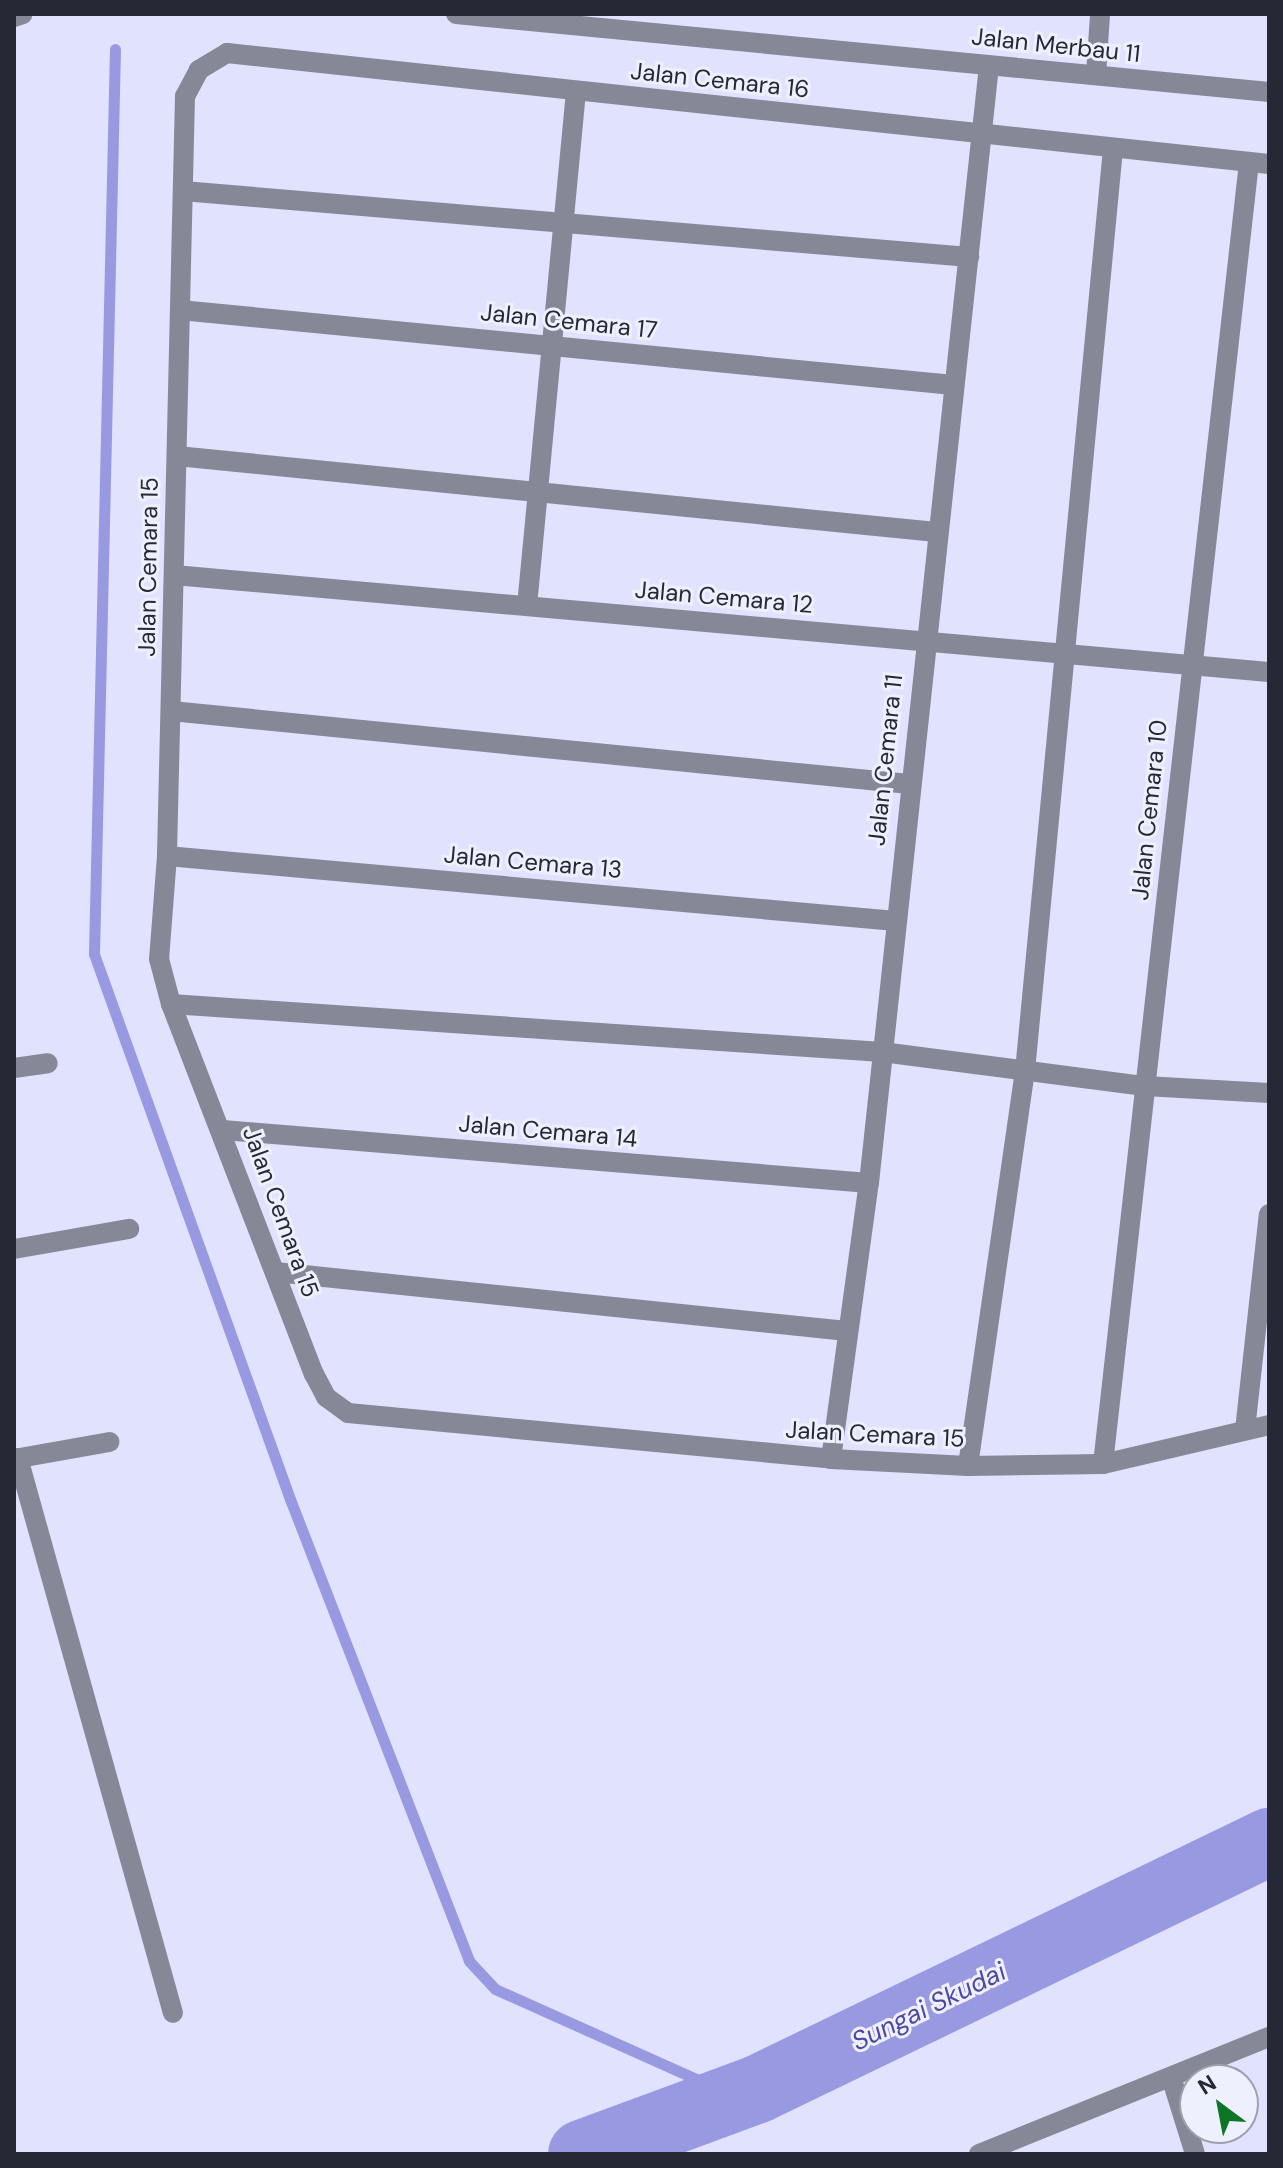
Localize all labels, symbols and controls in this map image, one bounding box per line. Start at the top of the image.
street label: Jalan Merbau 11 [970,22,1142,68]
street label: Jalan Cemara 16 [629,56,811,104]
street label: Jalan Cemara 17 [479,297,659,345]
street label: Jalan Cemara 15 [132,477,164,657]
street label: Jalan Cemara 12 [634,575,814,619]
street label: Jalan Cemara 11 [862,673,908,847]
street label: Jalan Cemara 10 [1125,718,1173,902]
street label: Jalan Cemara 13 [443,840,623,884]
street label: Jalan Cemara 14 [457,1109,639,1153]
street label: Jalan Cemara 15 [237,1123,325,1301]
street label: Jalan Cemara 15 [785,1415,965,1453]
water label: Sungai Skudai [847,1956,1011,2058]
north arrow [1179,2064,1259,2144]
text: N [1193,2068,1222,2101]

